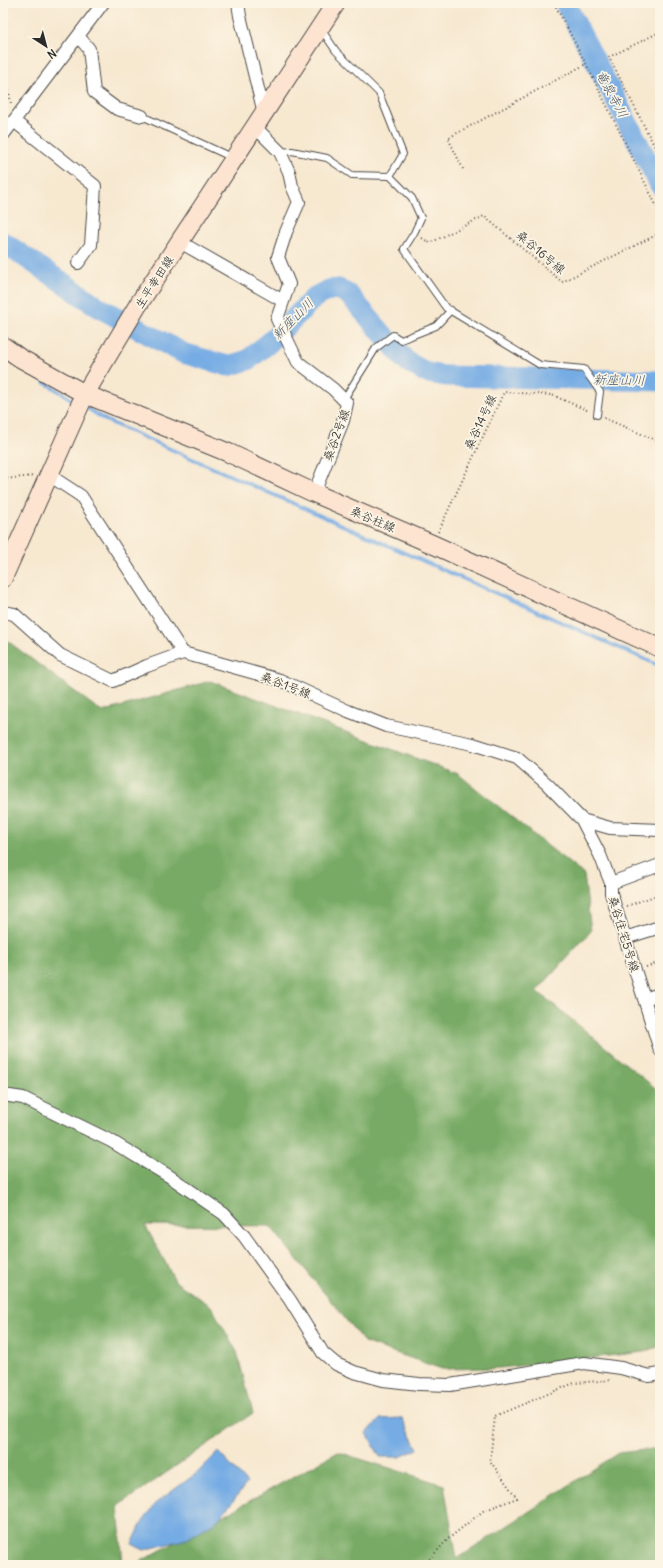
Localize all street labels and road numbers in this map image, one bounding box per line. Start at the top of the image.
street label: 桑谷16号線 [513,227,569,277]
street label: 生平幸田線 [131,253,177,311]
street label: 桑谷14号線 [461,392,499,452]
street label: 桑谷2号線 [320,407,352,463]
street label: 桑谷柱線 [348,503,398,535]
street label: 桑谷1号線 [259,669,313,701]
street label: 桑谷住宅5号線 [605,894,643,974]

